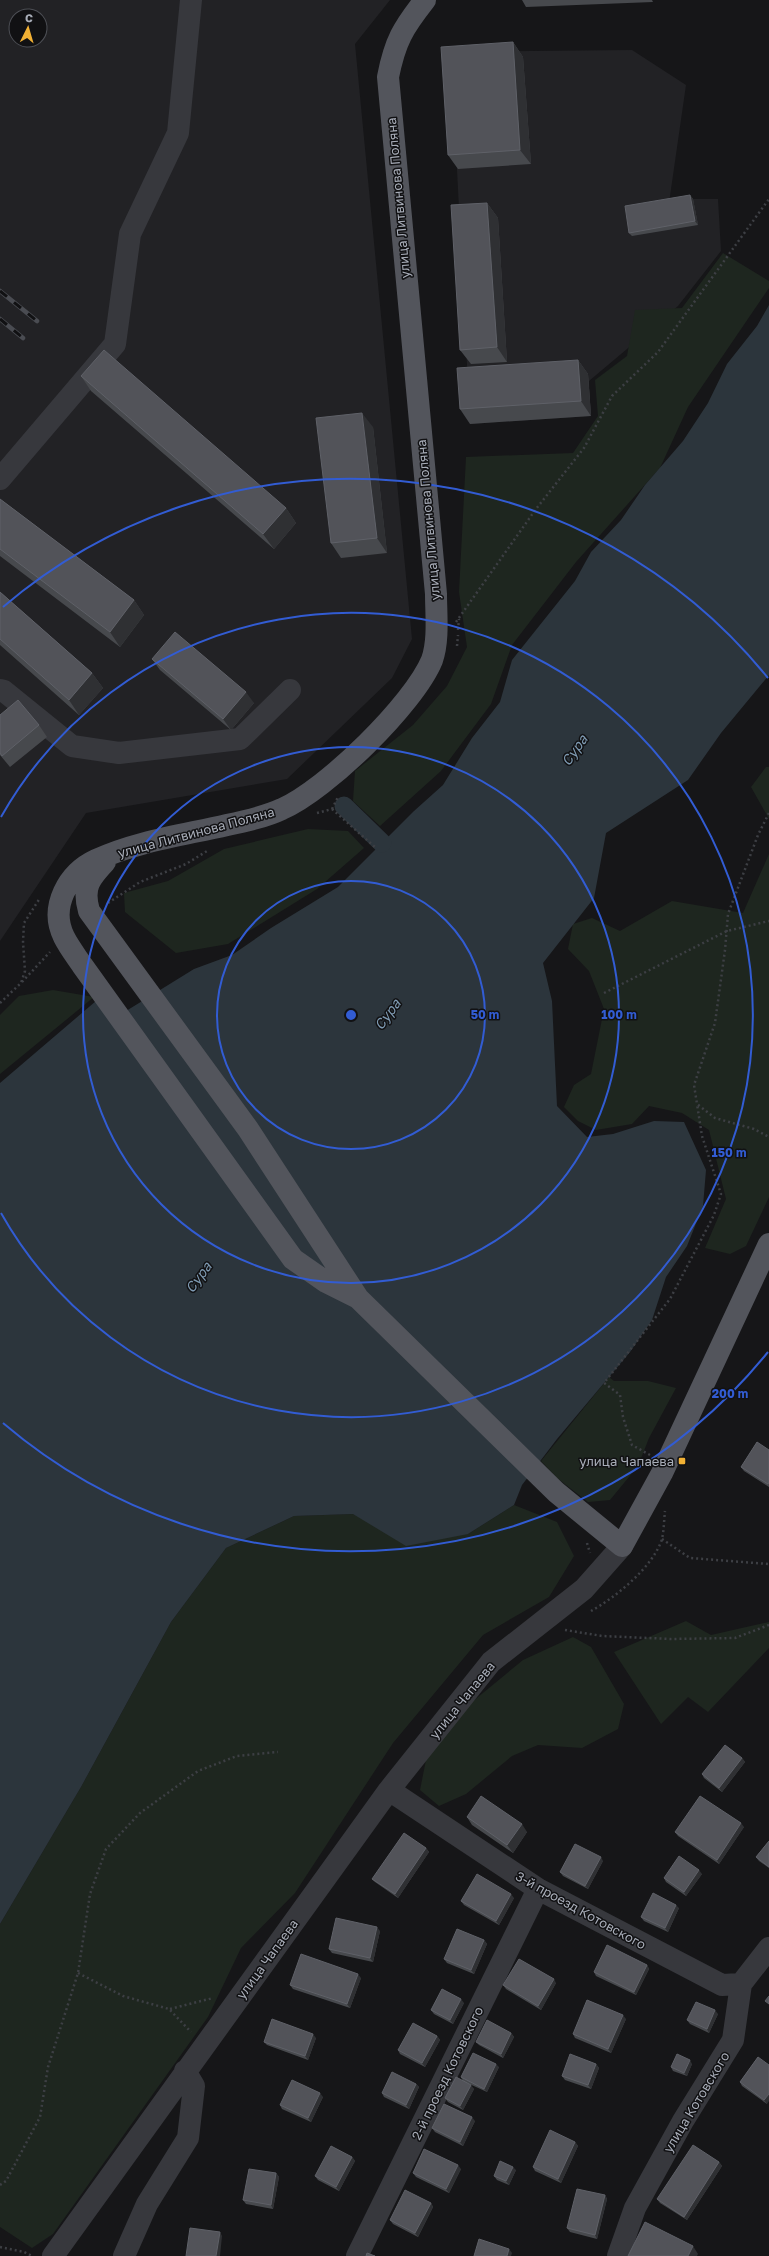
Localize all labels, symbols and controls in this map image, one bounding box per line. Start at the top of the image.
north arrow [8,8,48,48]
text: С [24,11,34,24]
street label: улица Литвинова Поляна [383,117,413,279]
street label: улица Литвинова Поляна [413,439,443,601]
water label: Сура [557,730,591,769]
street label: улица Литвинова Поляна [116,803,276,861]
water label: Сура [370,994,404,1033]
text: 50 m [471,1007,499,1022]
text: 100 m [601,1007,637,1022]
centre of rings [344,1008,358,1022]
text: 150 m [712,1145,746,1160]
water label: Сура [181,1257,215,1296]
text: 200 m [712,1386,748,1401]
place label: улица Чапаева [579,1453,674,1469]
marker: улица Чапаева [677,1456,687,1466]
street label: улица Чапаева [426,1658,498,1742]
street label: 3-й проезд Котовского [513,1868,649,1953]
street label: улица Чапаева [233,1916,301,2002]
street label: 2-й проезд Котовского [408,2004,486,2142]
street label: улица Котовского [660,2048,733,2155]

